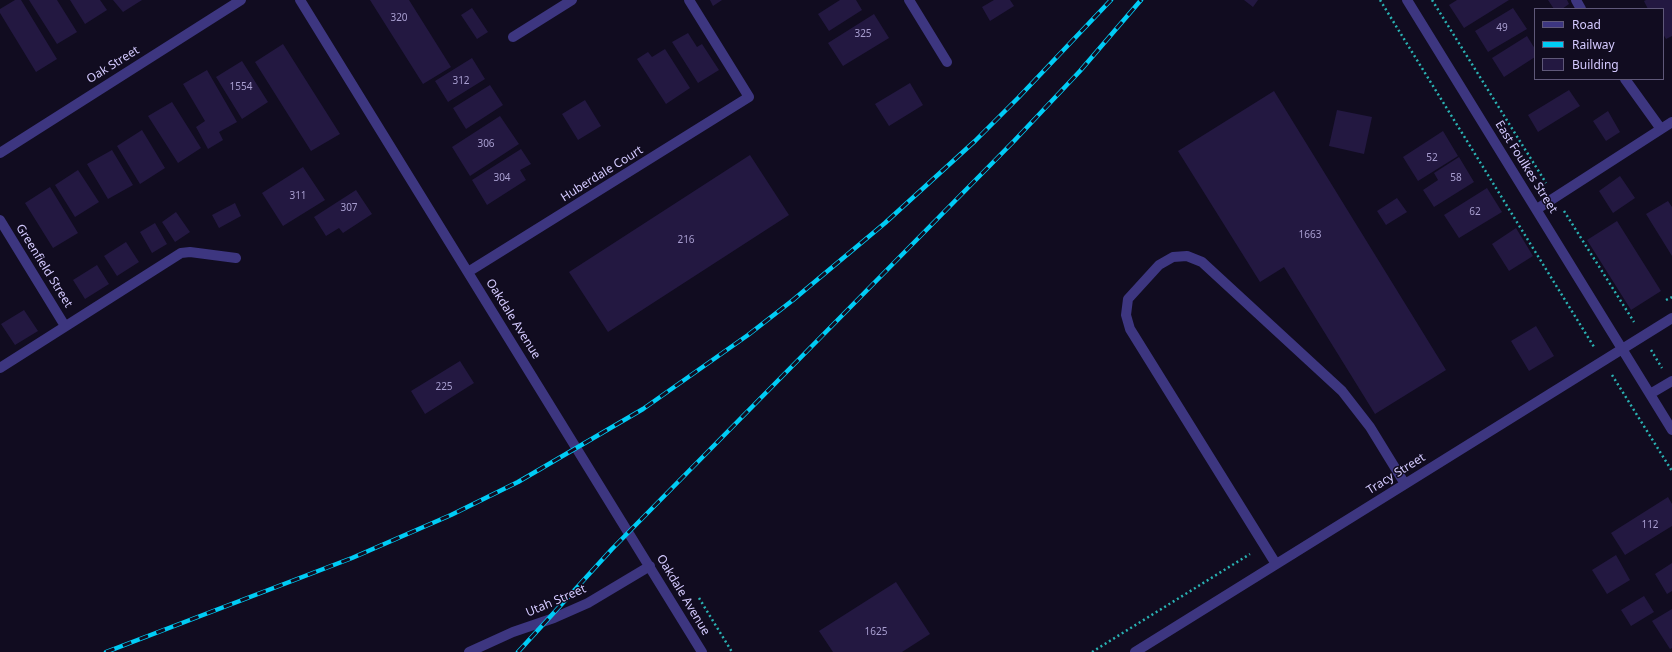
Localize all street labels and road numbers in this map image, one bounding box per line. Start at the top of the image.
street label: Oak Street [84,43,142,87]
street label: East Foulkes Street [1492,118,1560,216]
street label: Huberdale Court [558,143,646,205]
street label: Greenfield Street [13,222,75,310]
street label: Oakdale Avenue [483,276,543,362]
street label: Tracy Street [1364,450,1428,498]
street label: Oakdale Avenue [653,552,713,638]
street label: Utah Street [524,582,588,620]

